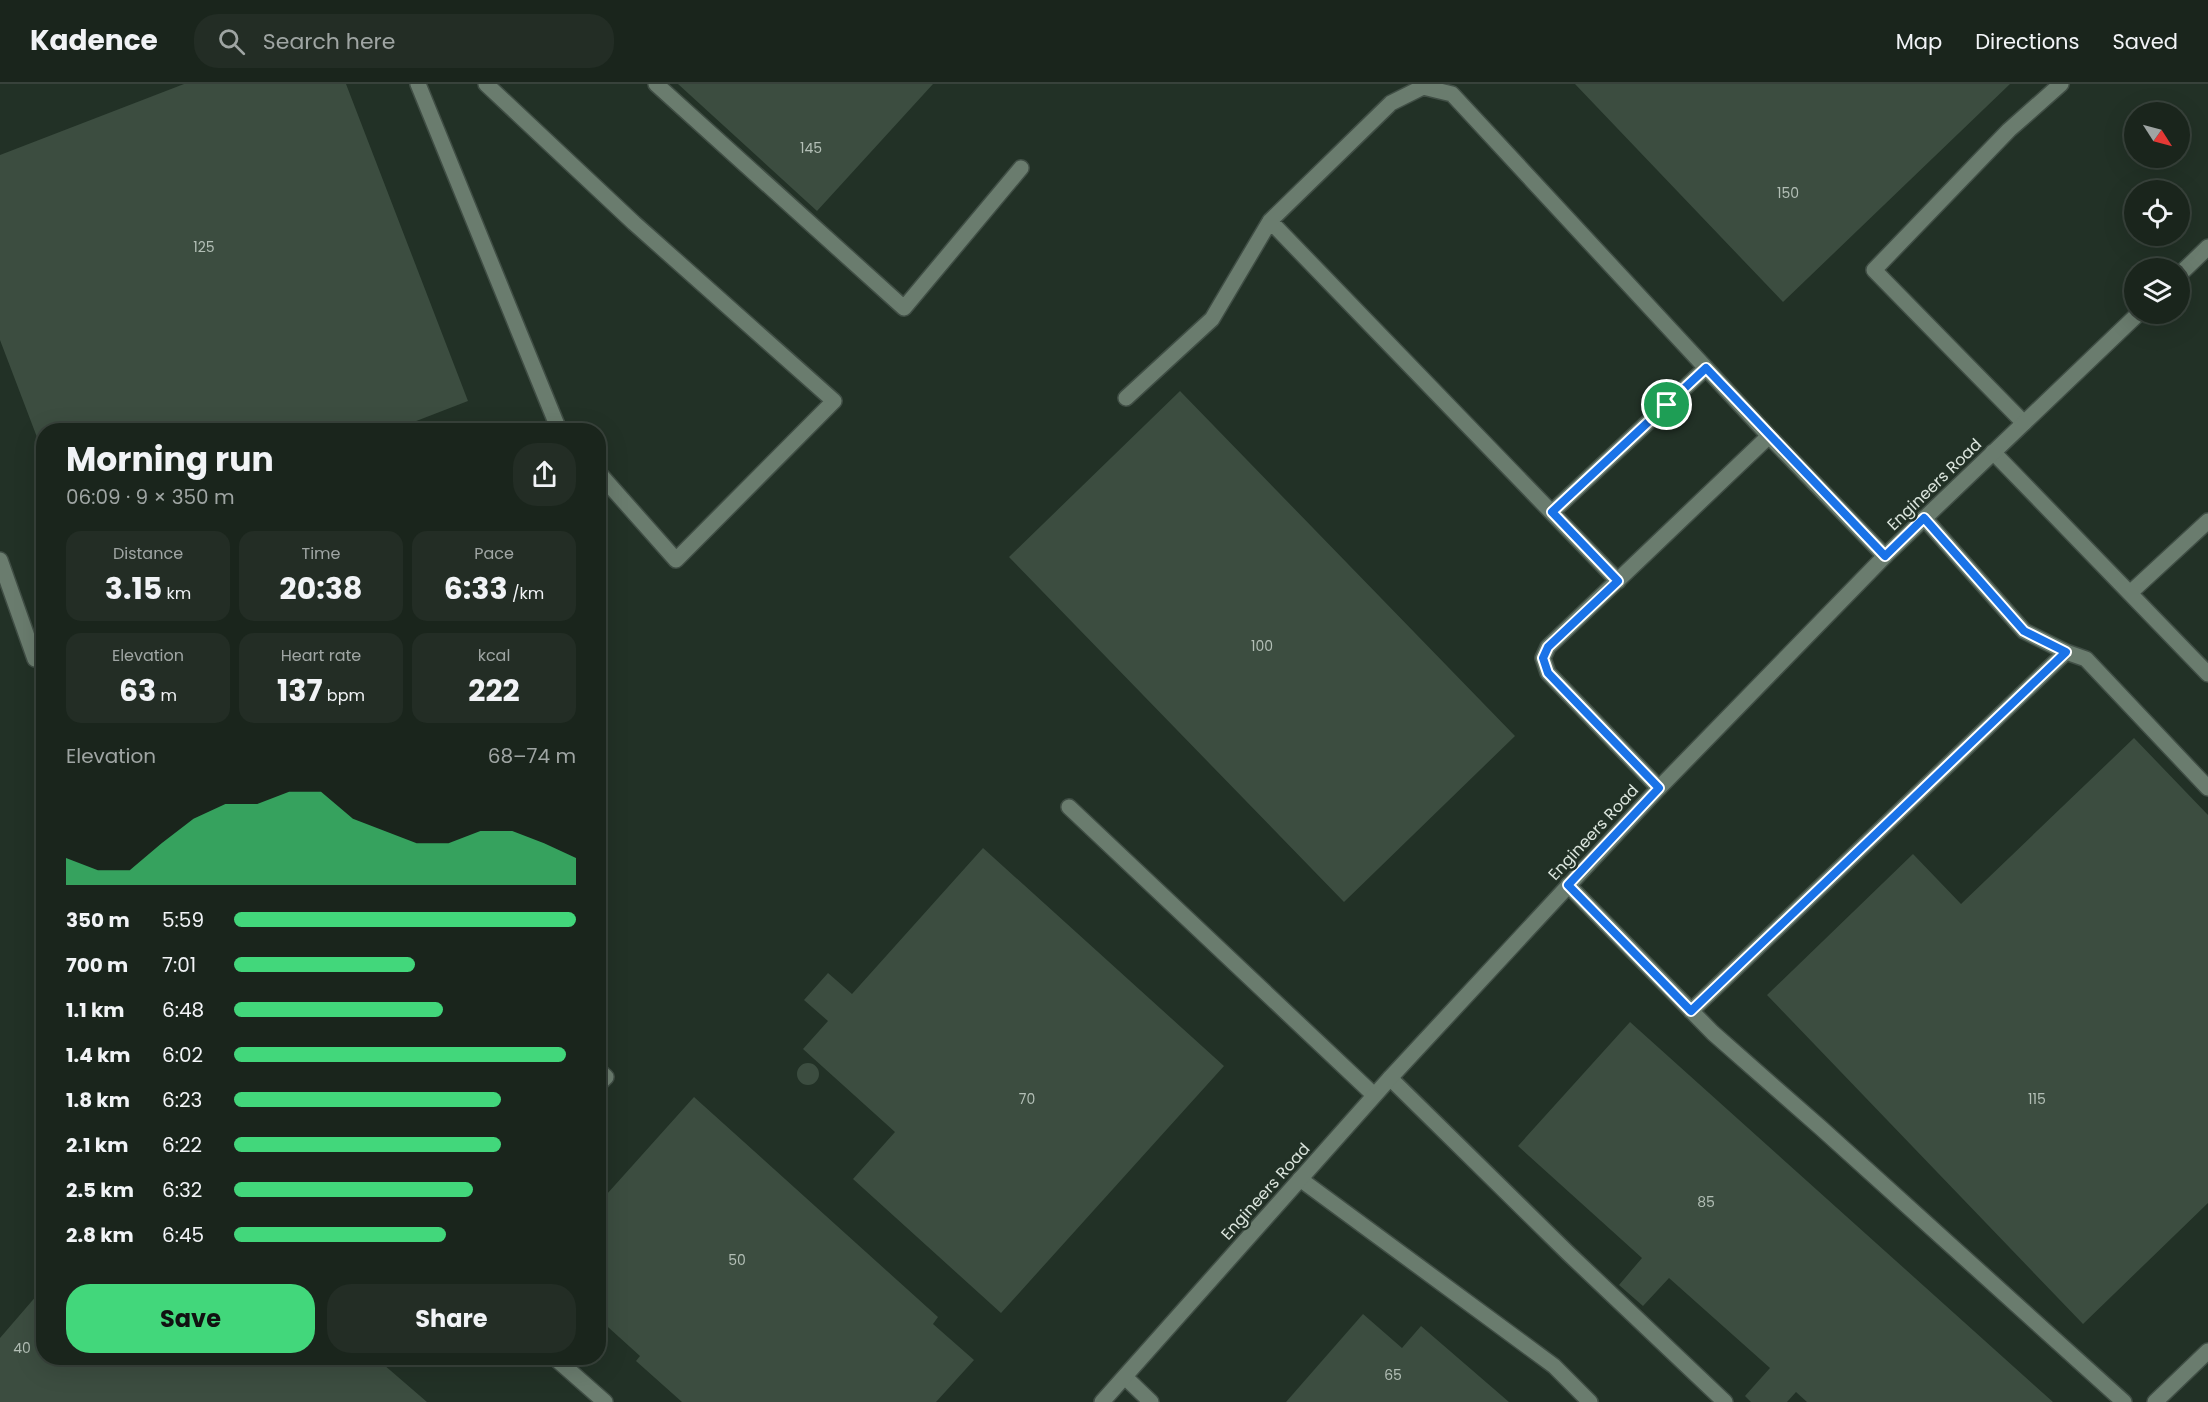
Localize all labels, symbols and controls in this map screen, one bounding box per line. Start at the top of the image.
search box [194,14,614,68]
text: Kadence [30,21,158,60]
icon: search [215,25,248,58]
text: Search here [263,26,395,57]
text: Map [1896,27,1942,56]
text: Directions [1975,27,2079,56]
text: Saved [2112,27,2178,56]
north arrow [2124,102,2190,168]
map controls [2124,102,2190,324]
house number: 145 [800,138,822,158]
button: locate [2124,180,2190,246]
house number: 150 [1777,183,1799,203]
house number: 125 [193,237,215,257]
button: layers [2124,258,2190,324]
pin [1641,379,1692,430]
icon: arrive [1650,388,1683,421]
street label: Engineers Road [1882,433,1987,536]
text: Morning run [66,436,274,483]
button: share [513,443,576,506]
text: 06:09 · 9 × 350 m [66,483,235,511]
text: Distance [113,542,183,565]
text: Time [302,542,341,565]
text: Pace [474,542,514,565]
text: 3.15 [105,567,162,610]
text: 20:38 [280,567,362,610]
text: 6:33 [444,567,508,610]
text: km [162,582,191,605]
text: /km [508,582,544,605]
house number: 100 [1251,636,1273,656]
text: Elevation [112,644,184,667]
text: Heart rate [281,644,361,667]
text: kcal [478,644,510,667]
text: 63 [119,669,156,712]
text: 137 [277,669,323,712]
text: 222 [468,669,520,712]
text: m [156,684,177,707]
text: bpm [323,684,365,707]
text: Elevation [66,742,156,770]
text: 68–74 m [488,742,576,770]
street label: Engineers Road [1543,779,1644,885]
text: 350 m [66,906,130,934]
text: 5:59 [162,906,204,934]
text: 700 m [66,951,128,979]
text: 7:01 [162,951,196,979]
text: 1.1 km [66,996,124,1024]
text: 6:48 [162,996,204,1024]
text: 1.4 km [66,1041,130,1069]
text: 6:02 [162,1041,203,1069]
text: 1.8 km [66,1086,130,1114]
text: 6:23 [162,1086,202,1114]
house number: 70 [1019,1089,1035,1109]
house number: 115 [2028,1089,2046,1109]
text: 2.1 km [66,1131,128,1159]
text: 6:22 [162,1131,202,1159]
street label: Engineers Road [1216,1138,1315,1245]
text: 2.5 km [66,1176,134,1204]
text: 6:32 [162,1176,202,1204]
house number: 85 [1697,1192,1715,1212]
text: 2.8 km [66,1221,134,1249]
text: 6:45 [162,1221,204,1249]
house number: 50 [728,1250,746,1270]
button: Save [66,1284,315,1353]
button: Share [327,1284,576,1353]
house number: 40 [13,1338,31,1358]
house number: 65 [1384,1365,1402,1385]

